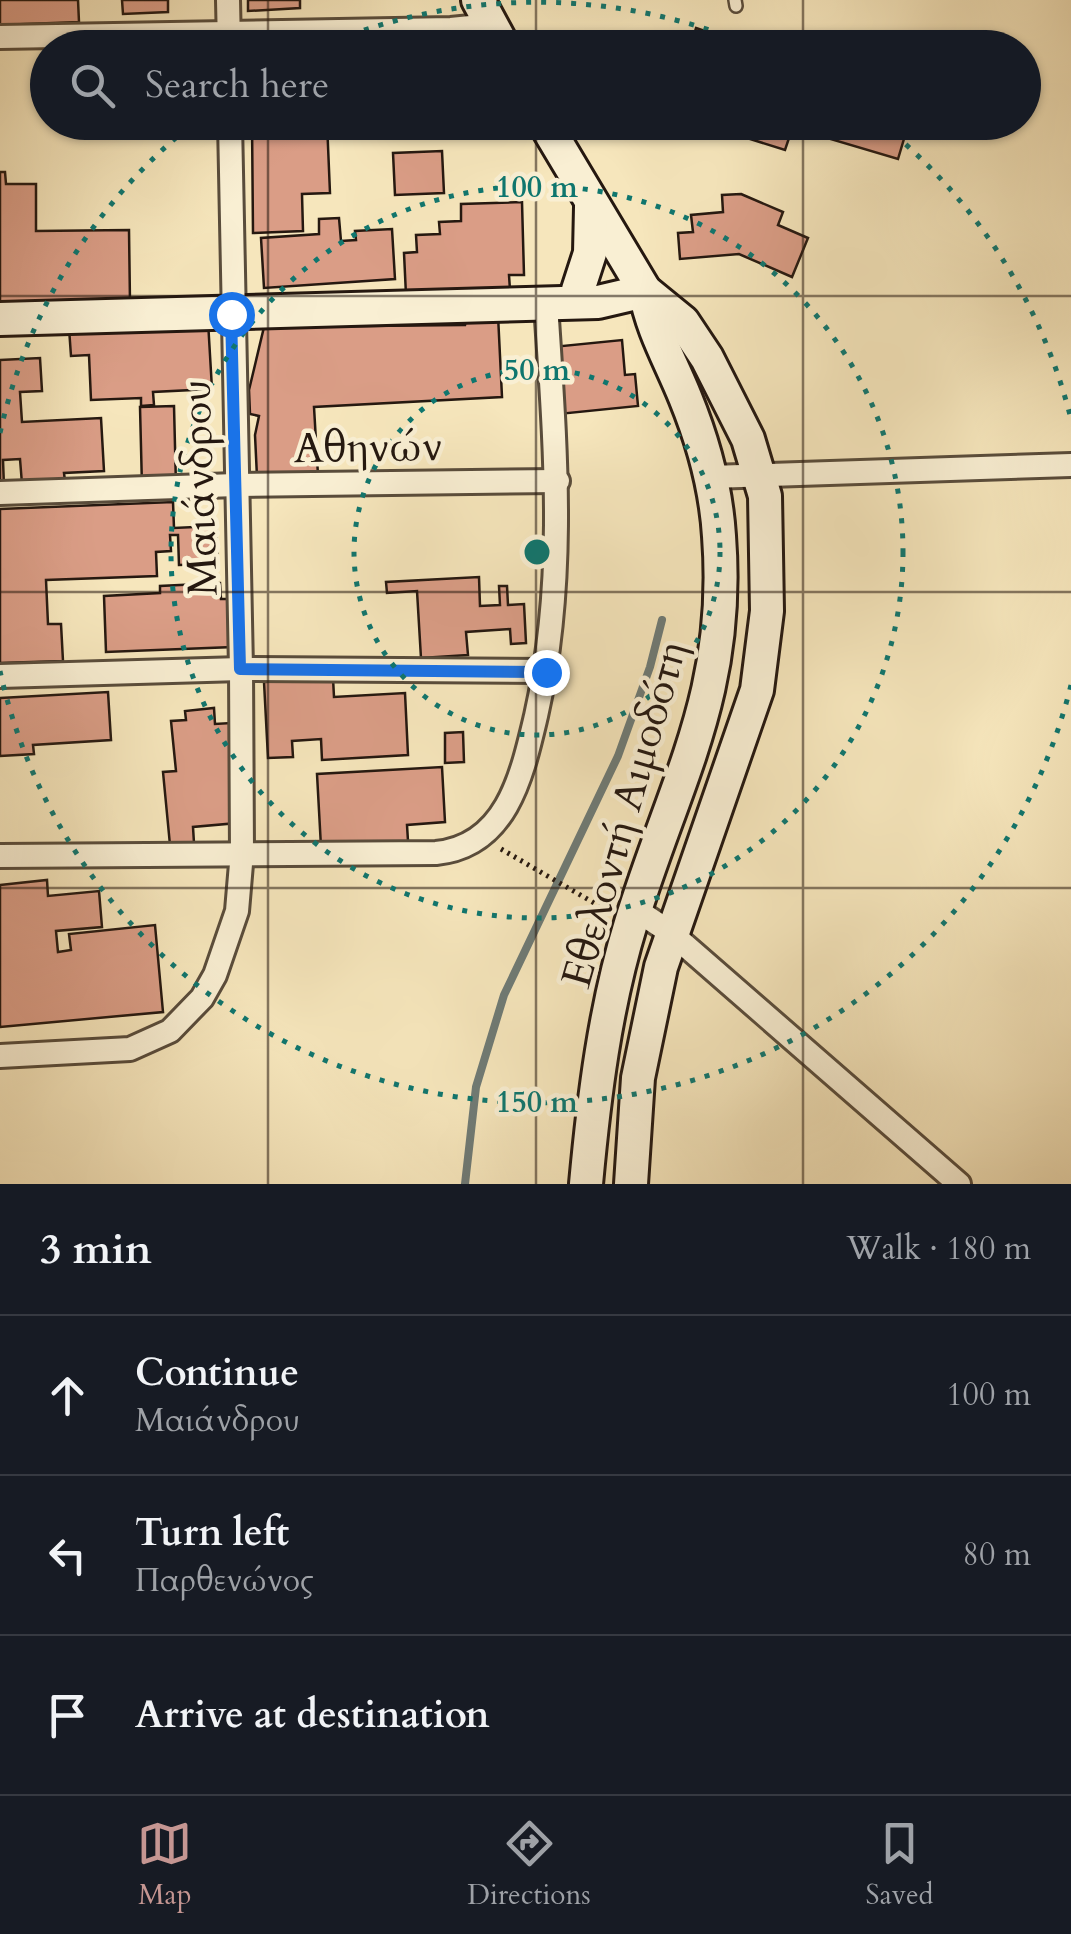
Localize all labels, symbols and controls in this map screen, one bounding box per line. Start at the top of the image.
search box [30,30,1041,140]
icon: search [65,58,120,113]
text: Search here [145,59,329,111]
text: 100 m [496,167,578,208]
route start [209,292,255,338]
text: 50 m [504,350,571,391]
street label: Μαιάνδρου [167,379,232,597]
street label: Αθηνών [293,418,443,477]
centre of rings [519,534,555,570]
street label: Εθελοντή Αιμοδότη [548,635,701,994]
route end [524,650,570,696]
text: 150 m [496,1082,578,1123]
text: 3 min [40,1221,152,1278]
text: Walk · 180 m [846,1227,1031,1271]
text: Continue [135,1347,299,1399]
icon: ahead [40,1368,95,1423]
text: 100 m [946,1373,1031,1417]
text: Μαιάνδρου [135,1399,300,1443]
text: Turn left [135,1507,289,1559]
icon: left [40,1528,95,1583]
text: 80 m [963,1533,1031,1577]
text: Παρθενώνος [135,1559,314,1603]
icon: arrive [40,1688,95,1743]
text: Arrive at destination [135,1689,490,1741]
tab: Map [137,1816,192,1914]
tab: Directions [467,1816,591,1914]
tab: Saved [866,1816,934,1914]

